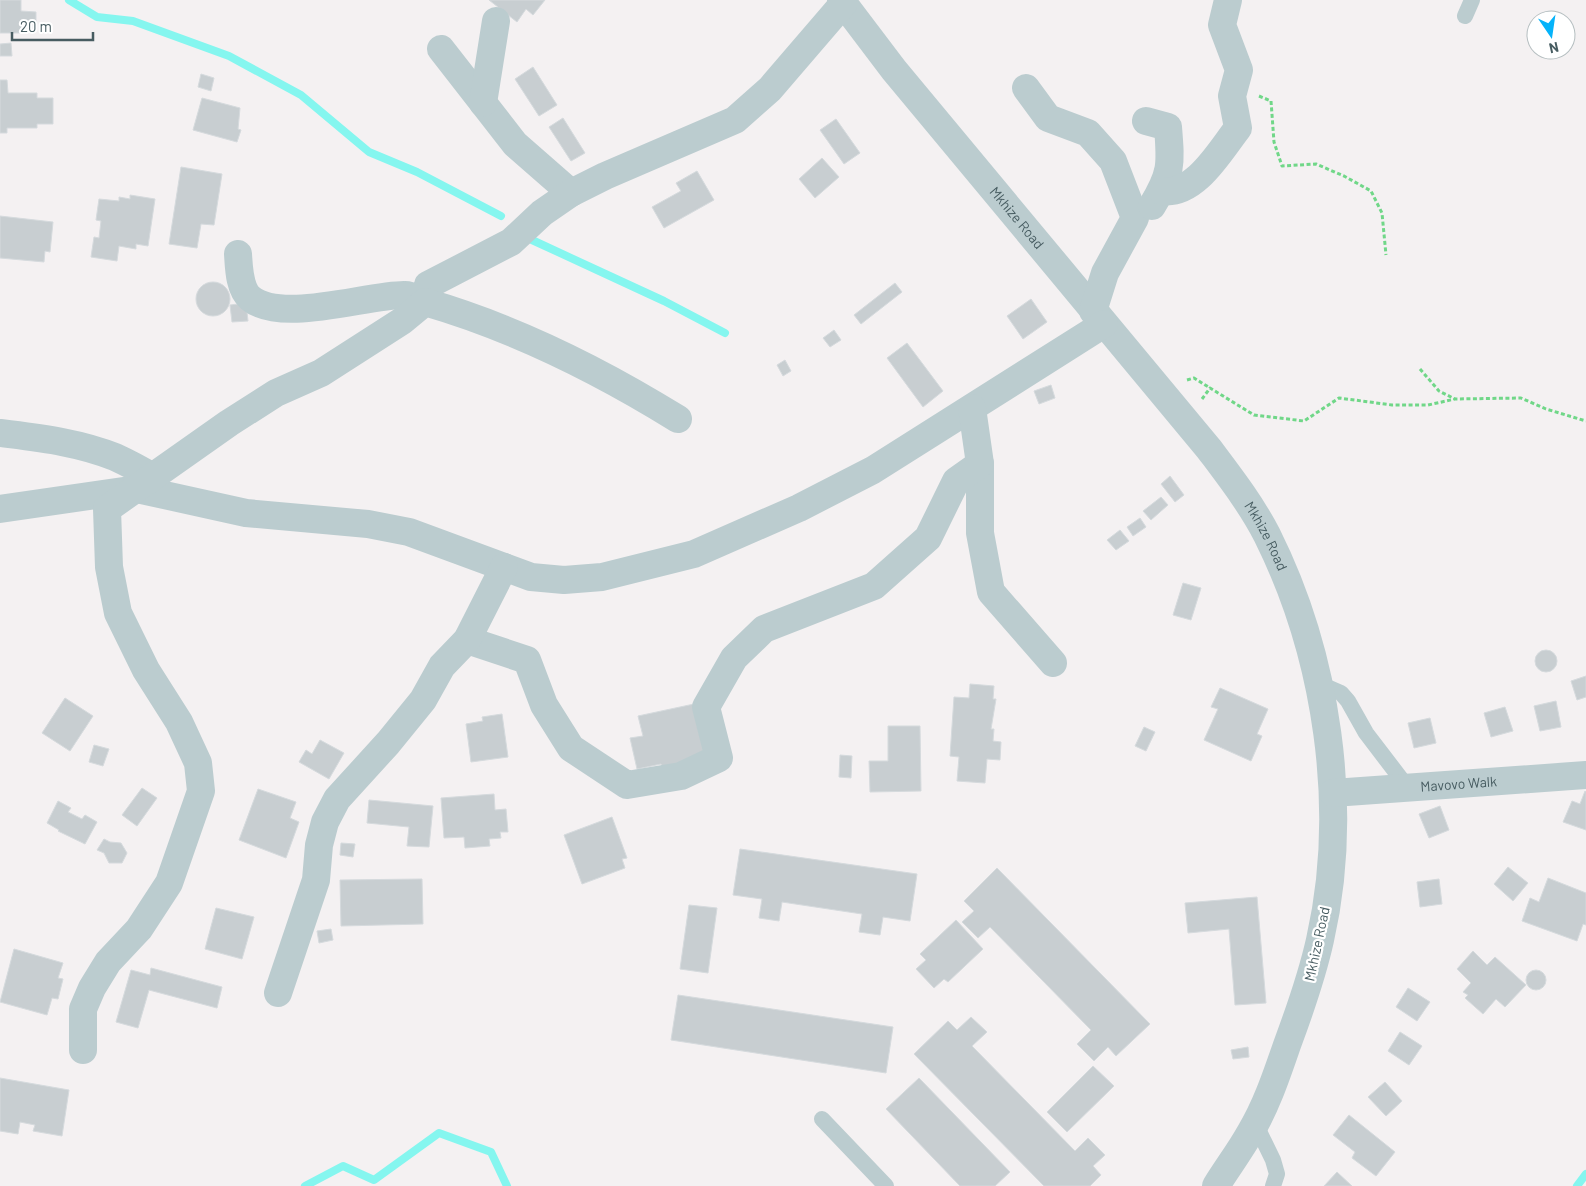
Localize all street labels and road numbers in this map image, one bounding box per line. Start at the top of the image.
street label: Mkhize Road [987,183,1048,252]
street label: Mkhize Road [1241,498,1291,573]
street label: Mavovo Walk [1420,772,1498,795]
street label: Mkhize Road [1300,905,1333,983]

